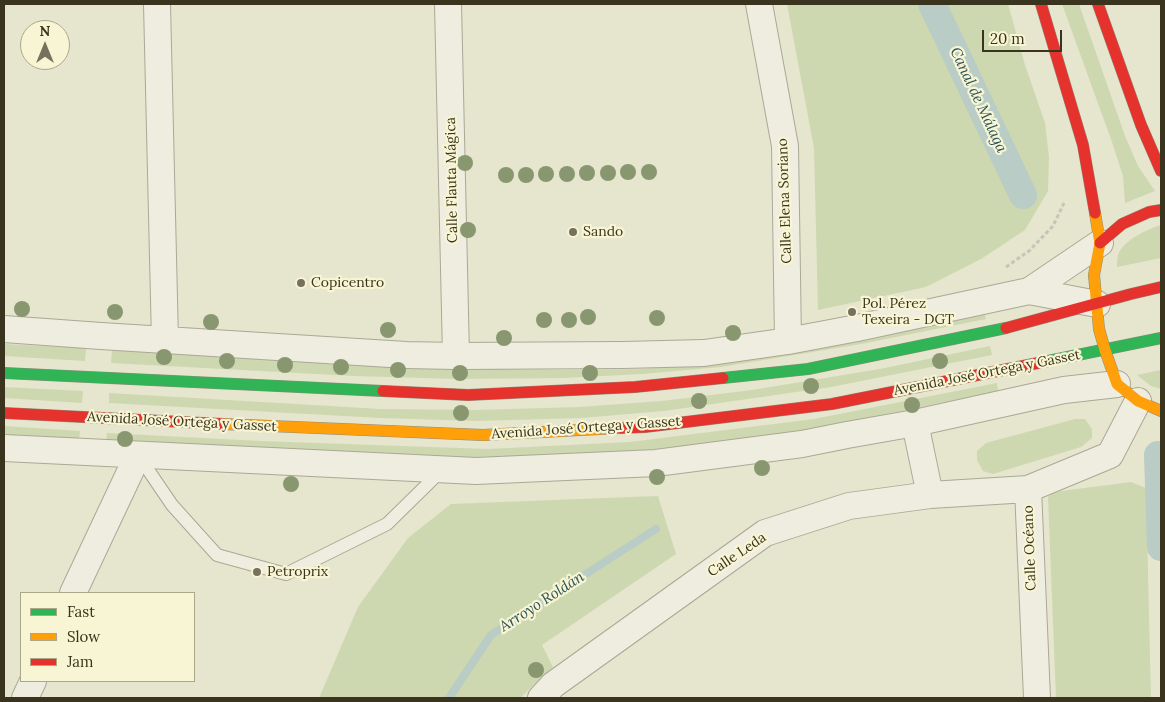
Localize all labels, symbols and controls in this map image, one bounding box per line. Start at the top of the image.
north arrow [20,20,70,70]
scale bar [985,20,1065,52]
text: N [40,22,50,40]
text: 20 m [990,29,1025,48]
water label: Canal de Málaga [946,45,1010,155]
street label: Calle Flauta Mágica [443,117,461,243]
street label: Calle Elena Soriano [774,138,796,264]
place label: Sando [583,224,623,240]
marker: Sando [567,226,579,238]
place label: Copicentro [311,275,384,291]
marker: Copicentro [295,277,307,289]
place label: Pol. Pérez Texeira - DGT [862,296,954,328]
marker: Pol. Pérez Texeira - DGT [846,306,858,318]
street label: Avenida José Ortega y Gasset [892,347,1082,399]
street label: Avenida José Ortega y Gasset [87,409,277,435]
street label: Avenida José Ortega y Gasset [491,413,681,443]
street label: Calle Océano [1020,505,1040,591]
street label: Calle Leda [704,529,770,581]
place label: Petroprix [267,564,328,580]
marker: Petroprix [251,566,263,578]
water label: Arroyo Roldán [496,568,588,636]
legend [20,592,195,682]
text: Fast [67,602,95,621]
text: Slow [67,627,100,646]
text: Jam [67,652,94,671]

